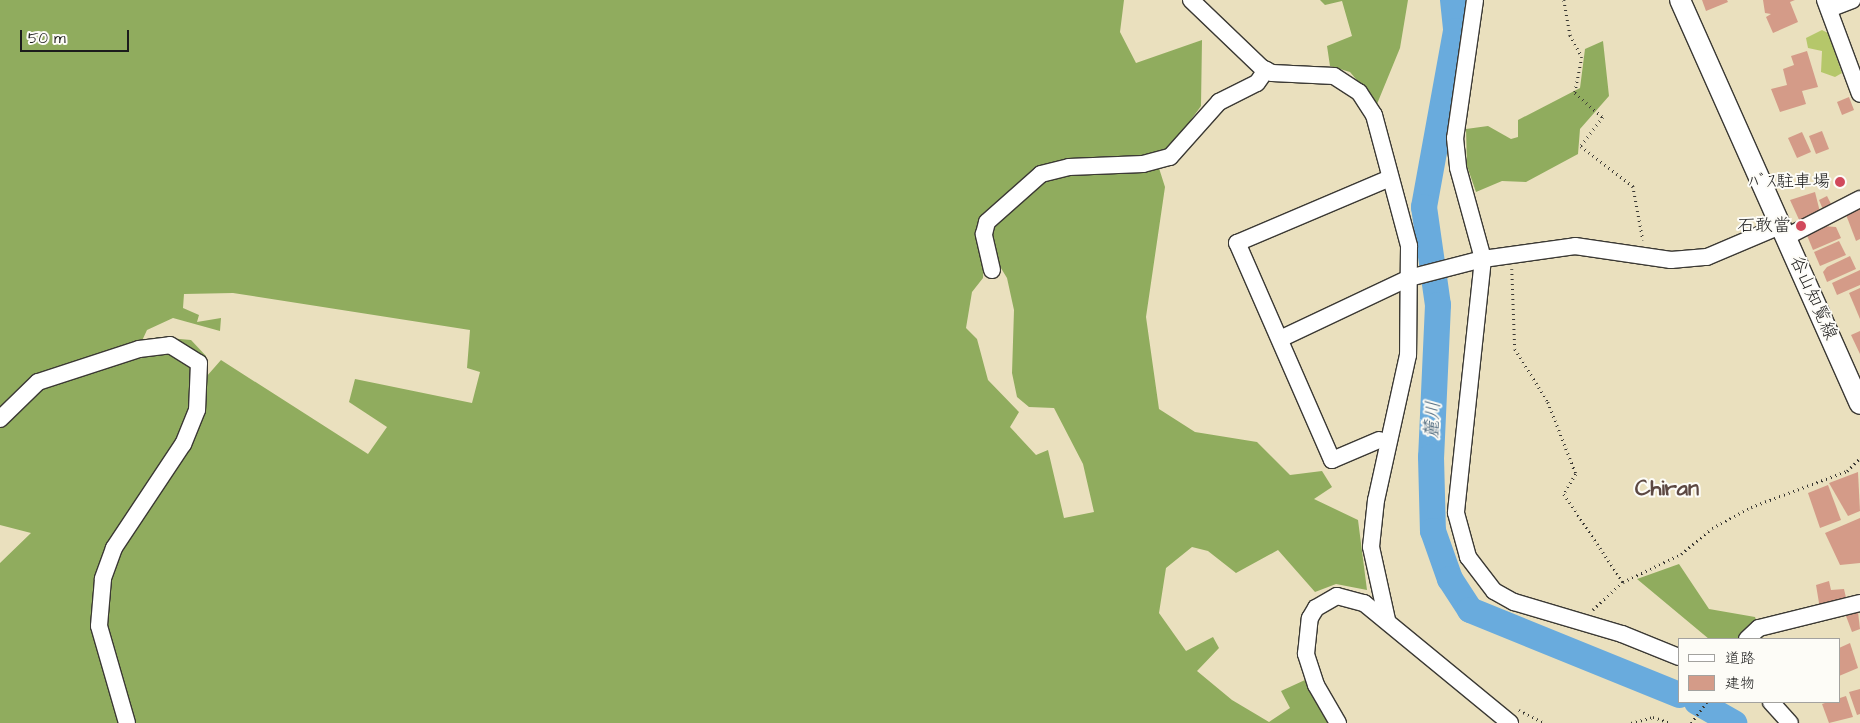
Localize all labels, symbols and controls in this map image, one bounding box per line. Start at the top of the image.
scale bar [22,20,131,52]
text: 50 m [28,28,66,49]
place label: ﾊﾞｽ駐車場 [1749,171,1830,193]
marker: ﾊﾞｽ駐車場 [1834,176,1846,188]
place label: 石敢當 [1737,215,1791,237]
marker: 石敢當 [1795,220,1807,232]
street label: 谷山知覧線 [1785,252,1841,344]
water label: 麓川 [1421,400,1445,440]
district label: Chiran [1635,476,1699,502]
legend [1678,638,1840,703]
text: 道路 [1725,648,1755,669]
text: 建物 [1725,673,1755,694]

